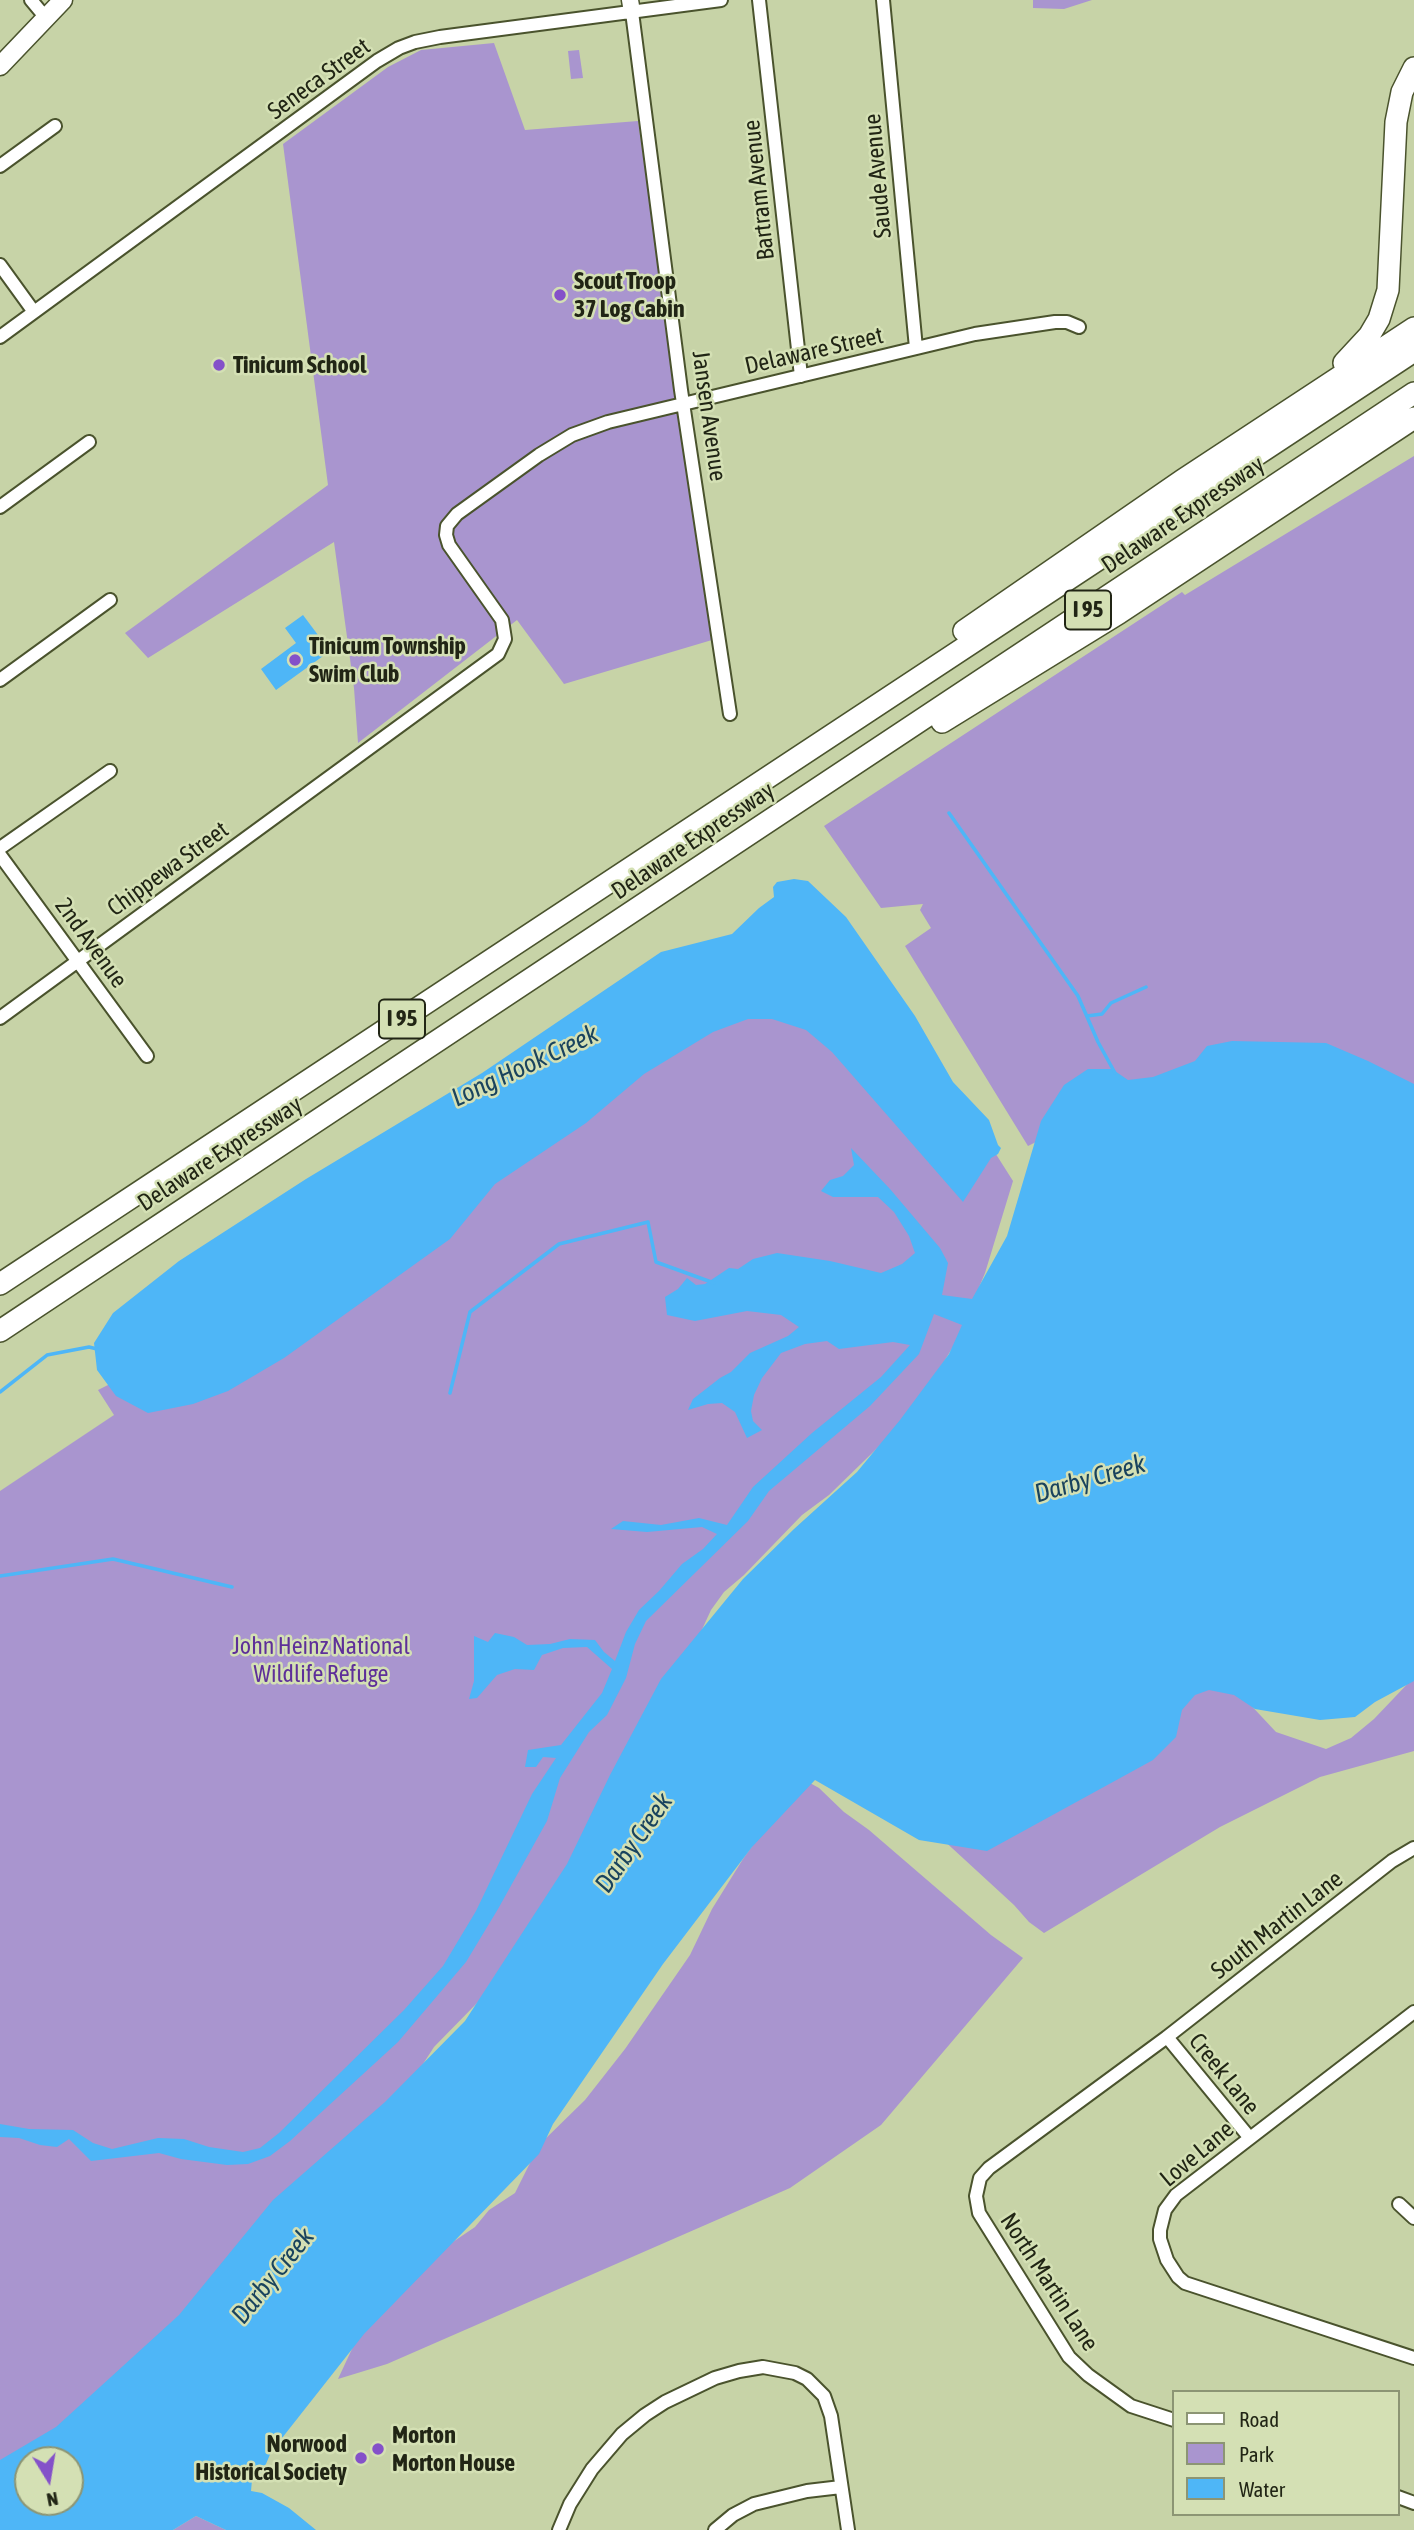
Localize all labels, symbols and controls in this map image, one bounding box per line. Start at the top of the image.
street label: Seneca Street [262,32,376,126]
street label: Saude Avenue [858,113,898,239]
street label: Bartram Avenue [737,118,781,262]
place label: Scout Troop 37 Log Cabin [574,267,685,323]
marker: Scout Troop 37 Log Cabin [552,287,568,303]
street label: Delaware Street [742,321,886,381]
street label: Jansen Avenue [686,349,732,483]
place label: Tinicum School [233,351,366,379]
marker: Tinicum School [211,357,227,373]
street label: Delaware Expressway [1096,450,1270,580]
road number: I 95 [1065,590,1111,630]
place label: Tinicum Township Swim Club [309,632,466,688]
marker: Tinicum Township Swim Club [287,652,303,668]
street label: Delaware Expressway [606,776,780,906]
street label: Chippewa Street [102,815,234,923]
street label: 2nd Avenue [49,892,133,994]
road number: I 95 [379,1000,425,1038]
water label: Long Hook Creek [447,1018,603,1114]
street label: Delaware Expressway [133,1090,307,1218]
water label: Darby Creek [1031,1448,1149,1510]
park label: John Heinz National Wildlife Refuge [232,1632,410,1688]
water label: Darby Creek [589,1787,679,1899]
street label: South Martin Lane [1205,1865,1349,1985]
street label: Creek Lane [1182,2027,1266,2121]
street label: Love Lane [1154,2115,1240,2193]
street label: North Martin Lane [994,2208,1104,2356]
water label: Darby Creek [225,2222,321,2330]
legend [1172,2390,1400,2516]
text: Road [1239,2407,1279,2431]
place label: Morton Morton House [392,2421,515,2477]
place label: Norwood Historical Society [195,2430,347,2486]
marker: Morton Morton House [370,2441,386,2457]
text: Park [1239,2442,1274,2466]
north arrow [14,2446,84,2516]
marker: Norwood Historical Society [353,2450,369,2466]
text: Water [1239,2477,1285,2501]
text: N [45,2488,60,2512]

